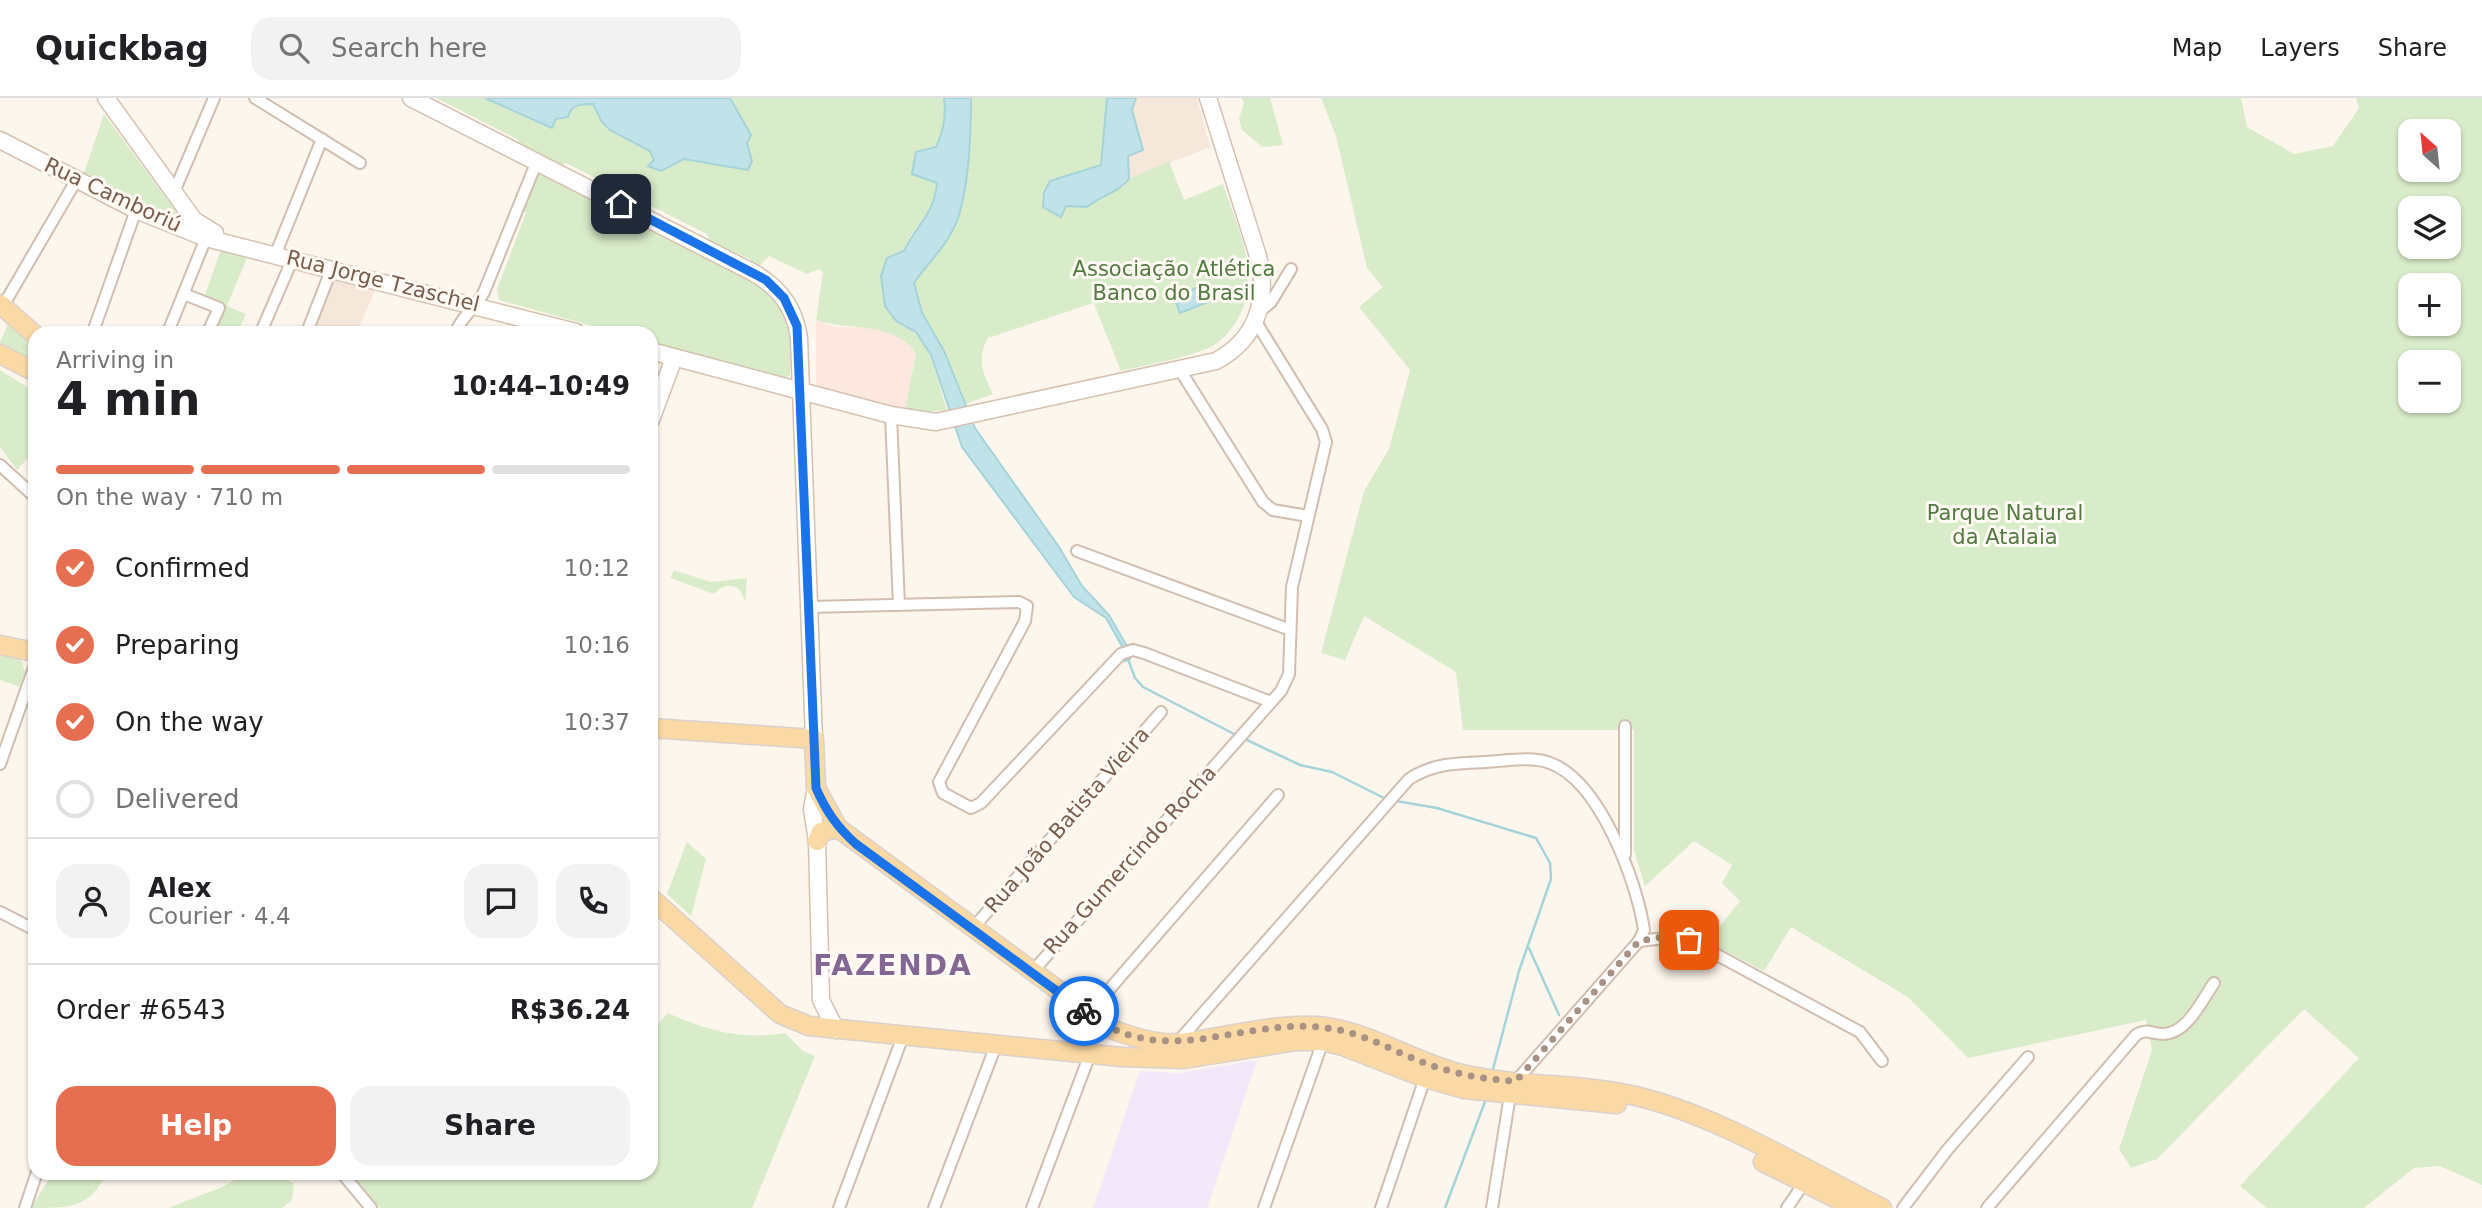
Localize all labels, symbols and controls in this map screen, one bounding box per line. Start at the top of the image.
search box [251,17,741,80]
text: Quickbag [35,29,209,68]
icon: search [275,29,313,67]
text: Search here [331,33,487,63]
text: Map [2172,34,2222,62]
text: Layers [2260,34,2340,62]
text: Share [2378,34,2447,62]
north arrow [2398,119,2460,182]
map controls [2398,119,2461,413]
street label: Rua Camboriú [41,153,185,237]
pin [591,174,651,234]
icon: home [602,185,640,223]
button: layers [2398,196,2461,259]
street label: Rua Jorge Tzaschel [284,245,482,317]
park label: Associação Atlética Banco do Brasil [1073,257,1275,305]
button: + [2398,273,2461,336]
text: Arriving in [56,347,174,373]
button: − [2398,350,2461,413]
text: 10:44–10:49 [451,371,630,401]
text: 4 min [56,372,200,426]
text: On the way · 710 m [56,484,283,510]
park label: Parque Natural da Atalaia [1927,501,2083,549]
icon: check [56,549,94,587]
text: Confirmed [115,553,250,583]
text: 10:12 [564,555,630,581]
icon: check [56,626,94,664]
text: Preparing [115,630,240,660]
text: 10:16 [564,632,630,658]
icon: check [56,703,94,741]
text: On the way [115,707,264,737]
text: 10:37 [564,709,630,735]
street label: Rua João Batista Vieira [980,722,1154,918]
street label: Rua Gumercindo Rocha [1039,761,1221,959]
text: Delivered [115,784,239,814]
button: person [56,864,130,938]
button: chat [464,864,538,938]
button: phone [556,864,630,938]
text: Alex [148,873,211,903]
text: Courier · 4.4 [148,903,291,929]
pin [1659,910,1719,970]
icon: bag [1670,921,1708,959]
district label: FAZENDA [813,949,973,982]
courier [1049,976,1119,1046]
icon: bike [1065,992,1103,1030]
text: Order #6543 [56,995,226,1025]
text: R$36.24 [510,995,630,1025]
button: Help [56,1086,336,1166]
button: Share [350,1086,630,1166]

